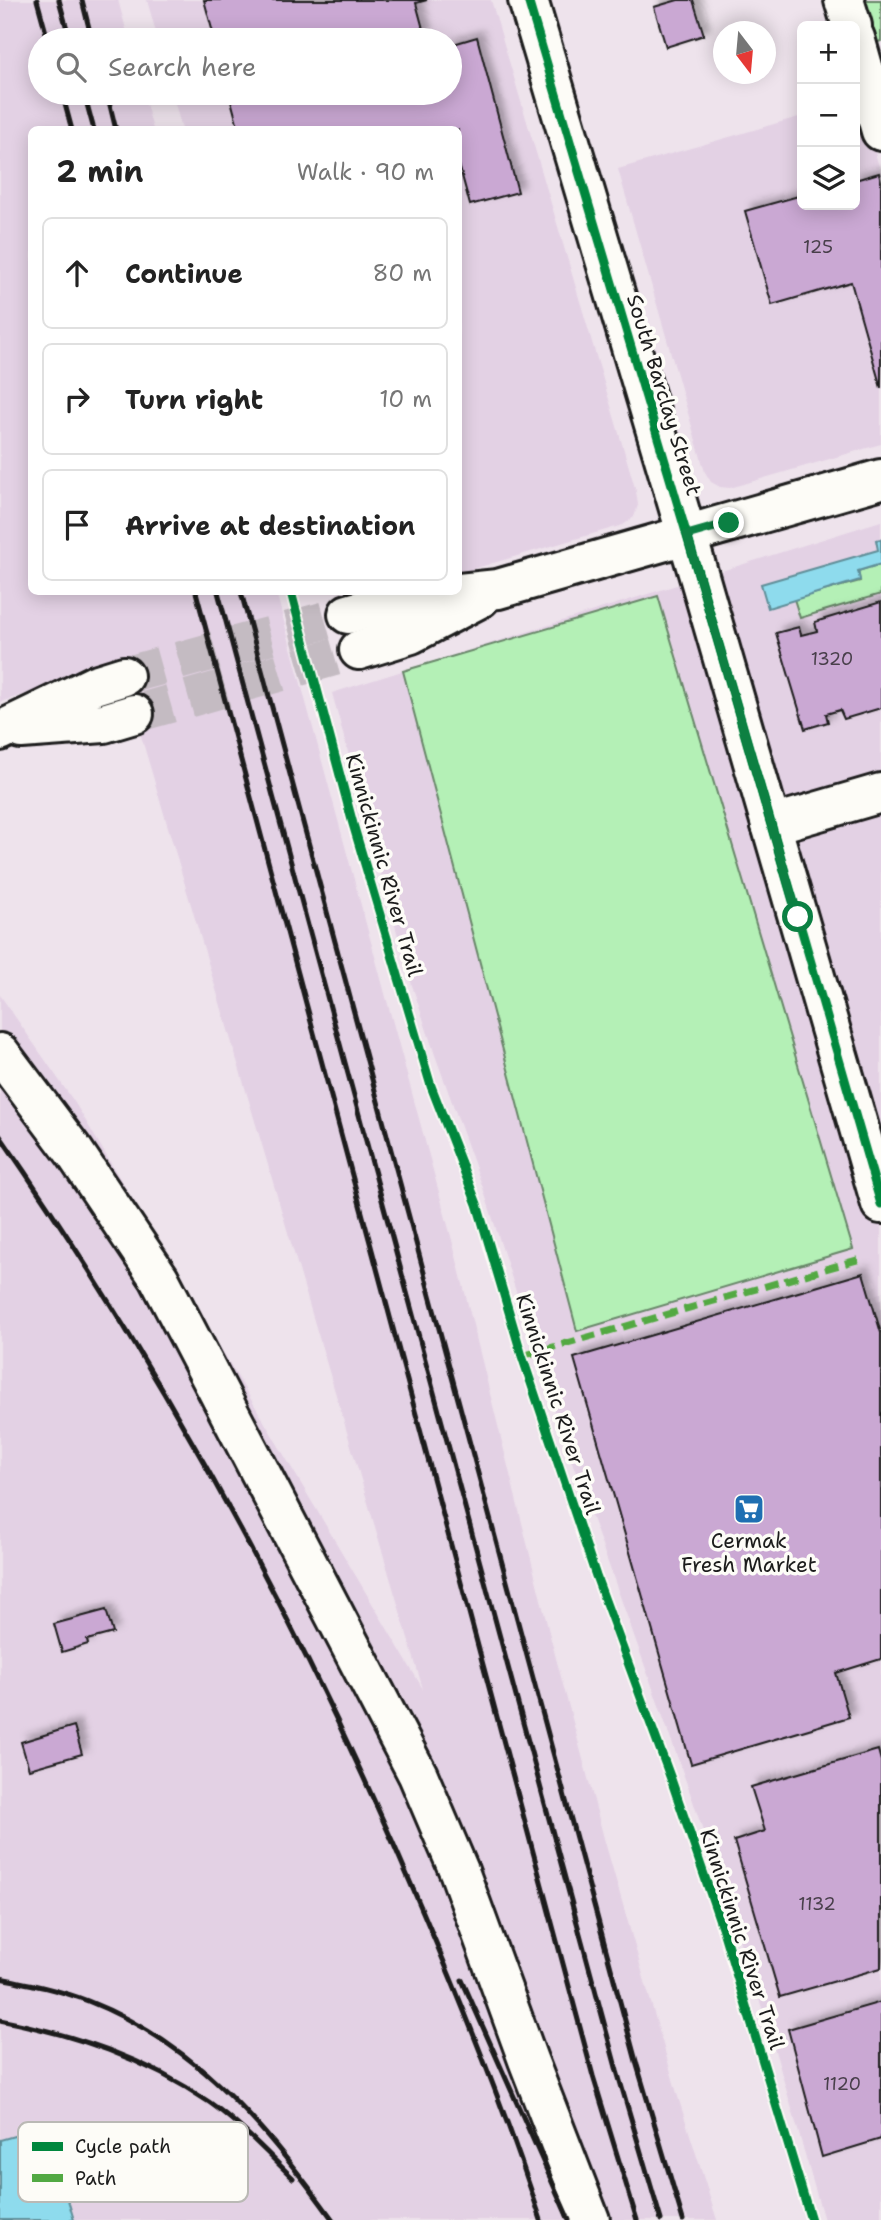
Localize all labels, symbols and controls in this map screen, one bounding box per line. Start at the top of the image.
north arrow [713,21,776,84]
map controls [797,21,860,210]
button: + [797,21,860,84]
search box [28,28,462,105]
icon: search [52,48,90,86]
text: Search here [108,49,257,84]
button: − [797,84,860,147]
button: layers [797,147,860,210]
text: 2 min [56,151,143,192]
text: Walk · 90 m [297,157,434,187]
house number: 125 [803,235,833,259]
icon: ahead [58,254,96,292]
text: Continue [125,256,243,291]
text: 80 m [373,258,432,288]
street label: South Barclay Street [620,291,708,499]
icon: right [58,380,96,418]
text: Turn right [125,382,263,417]
text: 10 m [379,384,432,414]
icon: arrive [58,506,96,544]
route end [713,507,744,538]
text: Arrive at destination [125,508,415,543]
house number: 1320 [811,647,853,671]
street label: Kinnickinnic River Trail [339,750,429,980]
route start [782,901,813,932]
street label: Kinnickinnic River Trail [509,1290,607,1519]
supermarket icon: Cermak Fresh Market [732,1492,766,1526]
place label: Cermak Fresh Market [681,1527,817,1579]
street label: Kinnickinnic River Trail [693,1825,791,2054]
house number: 1132 [798,1892,836,1916]
house number: 1120 [823,2072,861,2096]
legend [18,2122,248,2202]
text: Cycle path [75,2134,171,2159]
text: Path [75,2166,117,2191]

